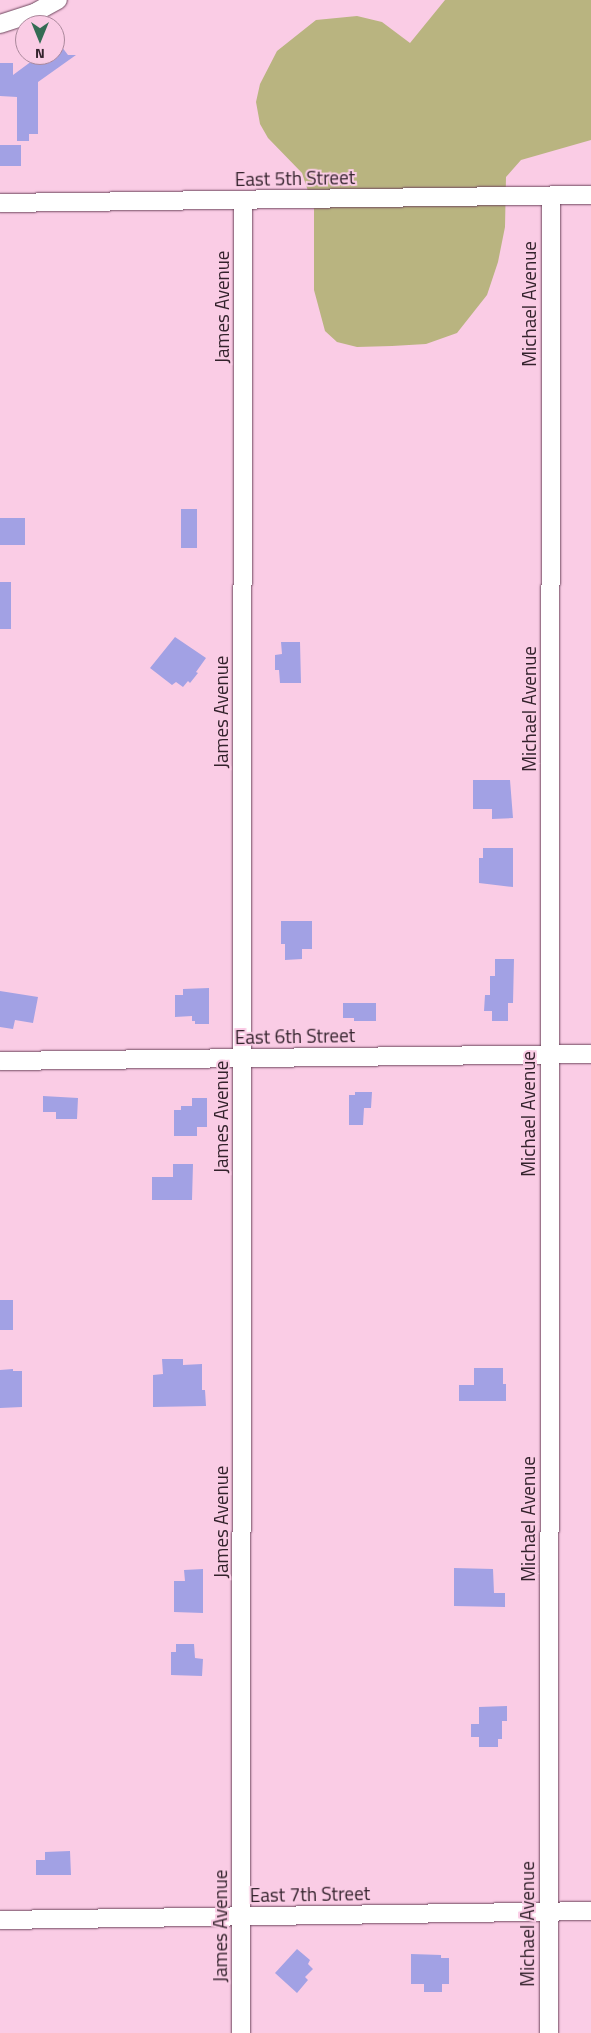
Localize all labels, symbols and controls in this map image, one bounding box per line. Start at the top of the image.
north arrow [15,15,65,65]
text: N [35,44,45,65]
street label: East 5th Street [235,166,355,190]
street label: Michael Avenue [518,241,540,367]
street label: James Avenue [211,251,233,363]
street label: Michael Avenue [518,646,540,772]
street label: James Avenue [210,656,232,768]
street label: East 6th Street [235,1024,355,1048]
street label: Michael Avenue [517,1051,539,1177]
street label: James Avenue [210,1061,232,1173]
street label: Michael Avenue [517,1456,539,1582]
street label: James Avenue [210,1466,232,1578]
street label: Michael Avenue [516,1861,538,1987]
street label: James Avenue [209,1870,231,1982]
street label: East 7th Street [250,1882,370,1906]

